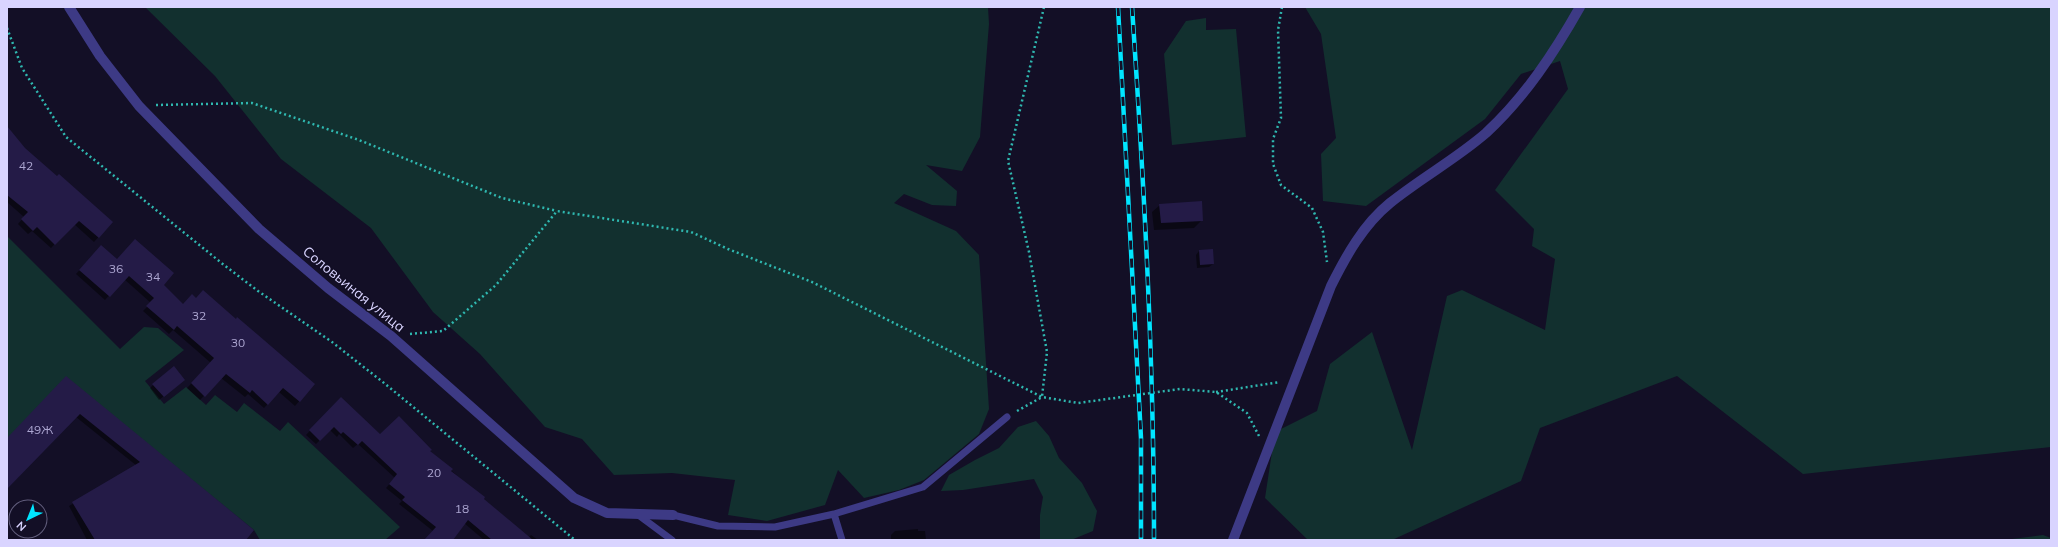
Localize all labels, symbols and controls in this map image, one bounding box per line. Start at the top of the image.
house number: 42 [19,158,33,173]
street label: Соловьиная улица [299,242,409,336]
house number: 36 [109,261,123,276]
house number: 34 [146,269,160,284]
house number: 32 [192,308,206,323]
house number: 30 [231,335,245,350]
house number: 49Ж [27,422,53,437]
house number: 20 [427,465,441,480]
north arrow [8,499,48,539]
house number: 18 [455,501,469,516]
text: N [13,518,29,534]

